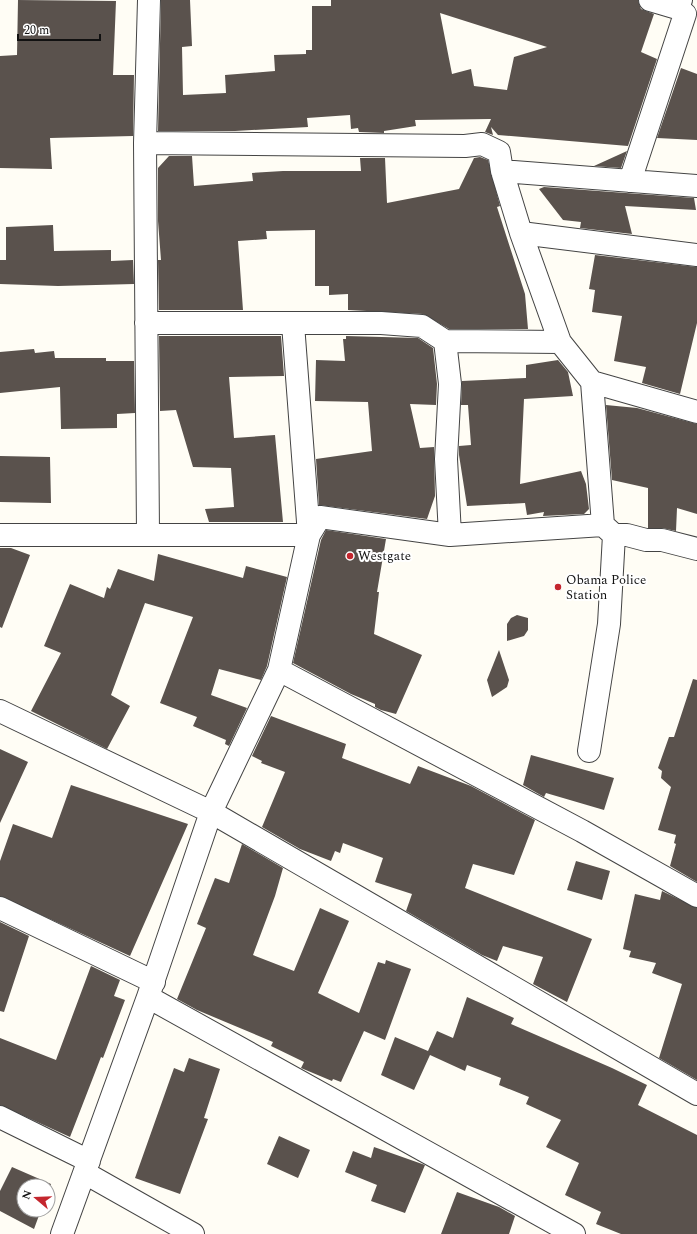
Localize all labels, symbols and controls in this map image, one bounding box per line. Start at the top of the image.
scale bar [18,16,100,42]
text: 20 m [24,21,49,40]
place label: Westgate [358,546,411,566]
marker: Westgate [345,551,355,561]
place label: Obama Police Station [566,570,646,605]
marker: Obama Police Station [553,582,563,592]
north arrow [16,1178,56,1218]
text: N [18,1188,37,1202]

